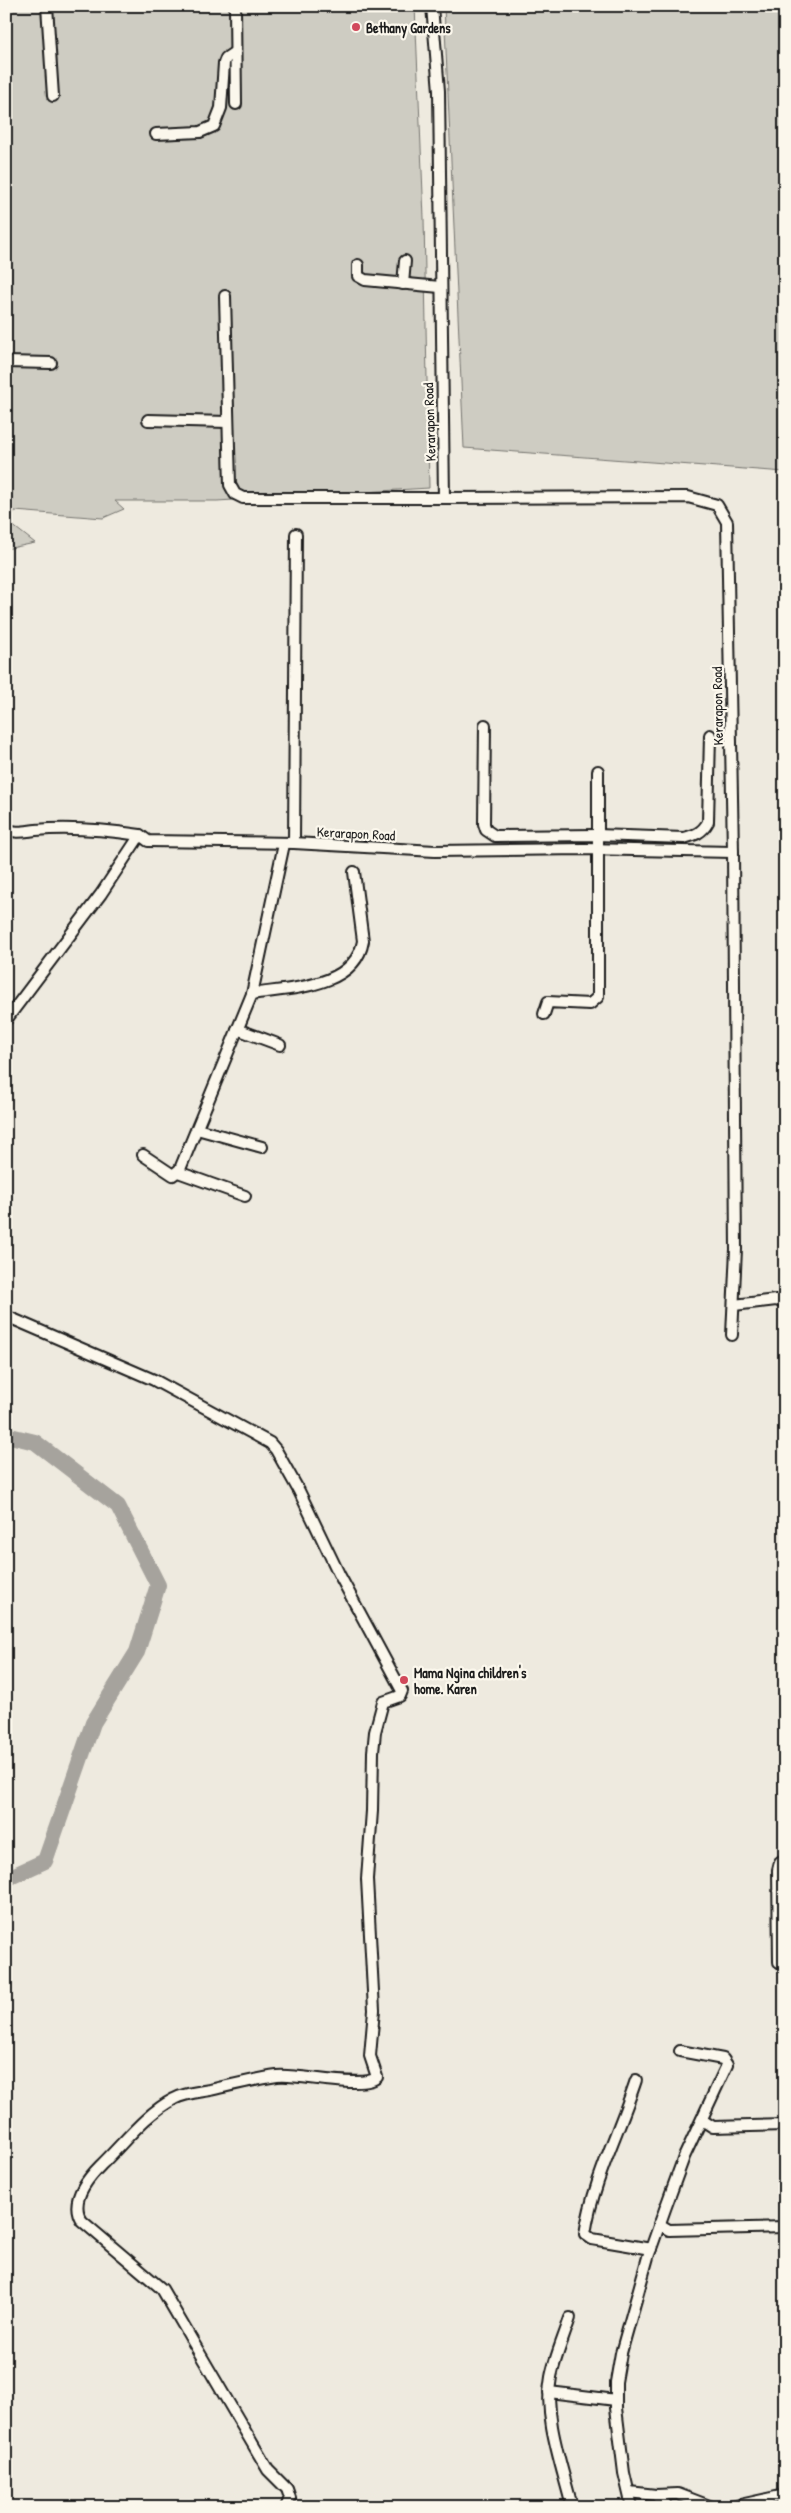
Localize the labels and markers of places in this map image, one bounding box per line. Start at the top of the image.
place label: Bethany Gardens [366,18,451,39]
marker: Bethany Gardens [350,21,362,33]
place label: Mama Ngina children's home. Karen [414,1663,527,1698]
marker: Mama Ngina children's home. Karen [398,1674,410,1686]

